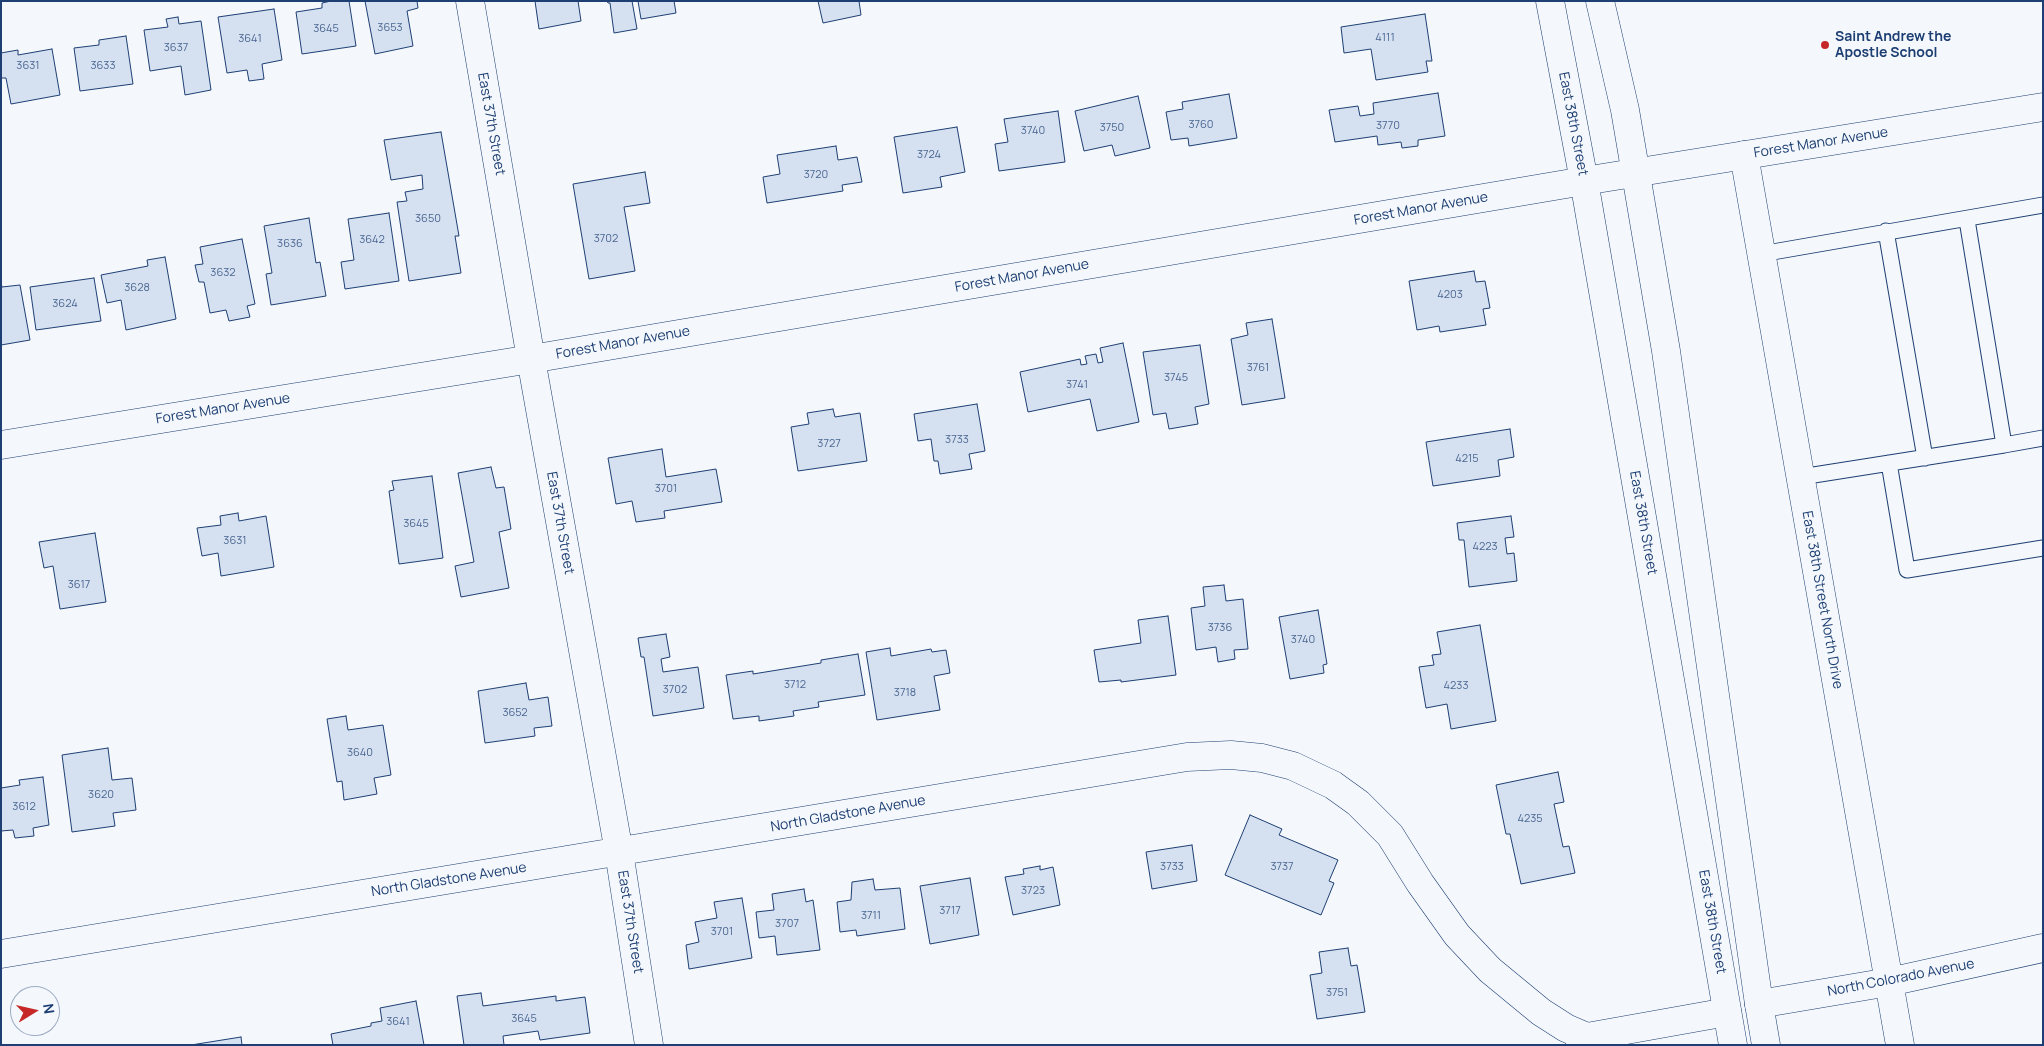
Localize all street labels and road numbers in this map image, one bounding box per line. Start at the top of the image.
street label: East 37th Street [474,71,508,177]
street label: East 38th Street [1555,71,1591,177]
street label: Forest Manor Avenue [1753,124,1889,162]
street label: Forest Manor Avenue [1353,189,1489,229]
street label: Forest Manor Avenue [954,256,1090,296]
street label: Forest Manor Avenue [555,323,691,363]
street label: Forest Manor Avenue [155,390,291,428]
street label: East 37th Street [543,470,577,576]
street label: East 38th Street [1626,470,1660,576]
street label: East 38th Street North Drive [1798,510,1846,690]
street label: North Gladstone Avenue [769,792,927,836]
street label: North Gladstone Avenue [370,859,528,901]
street label: East 37th Street [614,869,646,975]
street label: East 38th Street [1695,869,1729,975]
street label: North Colorado Avenue [1826,956,1976,1000]

